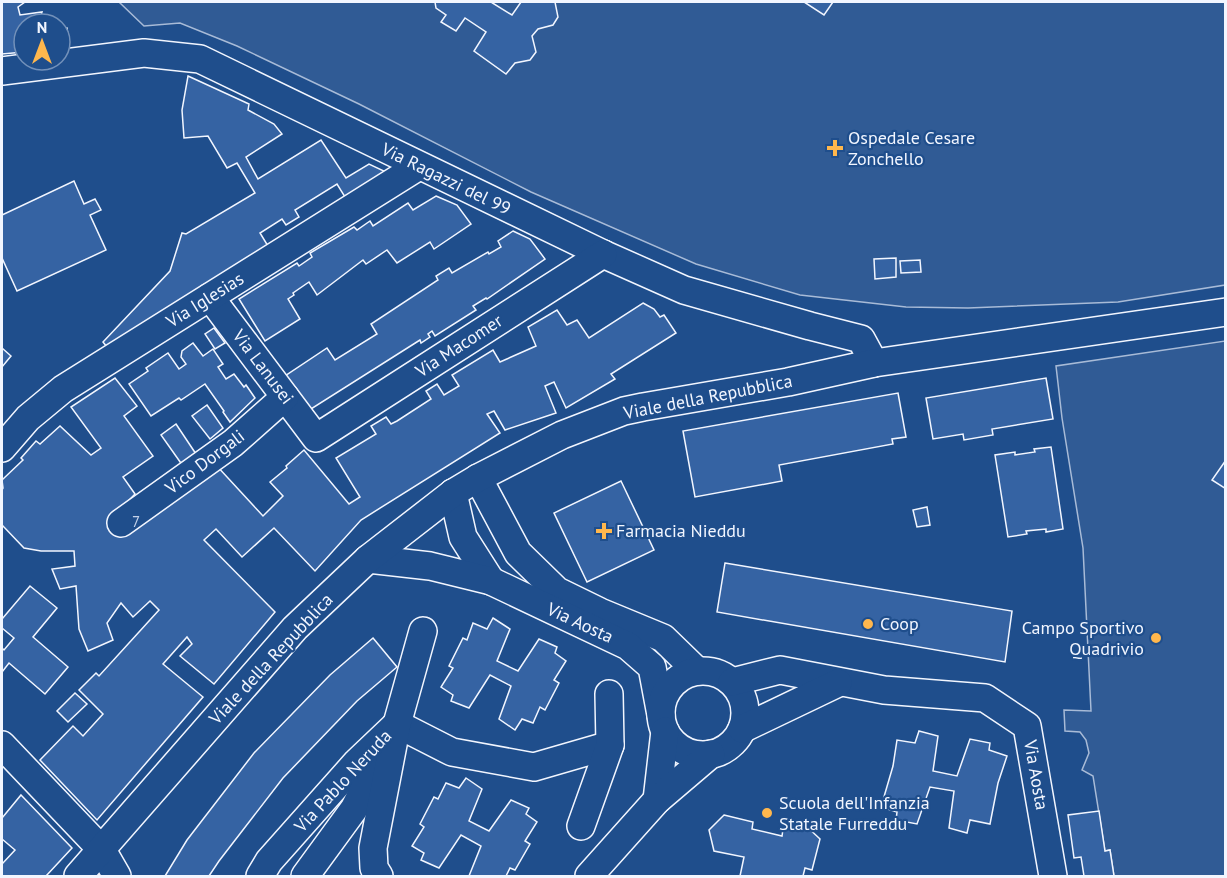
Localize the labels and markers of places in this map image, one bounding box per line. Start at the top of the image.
place label: Ospedale Cesare Zonchello [848,126,975,170]
marker: Ospedale Cesare Zonchello [826,139,844,157]
place label: Farmacia Nieddu [616,519,746,542]
marker: Farmacia Nieddu [597,524,611,538]
place label: Coop [880,612,919,635]
place label: Campo Sportivo Quadrivio [1022,616,1144,660]
marker: Coop [861,617,875,631]
marker: Campo Sportivo Quadrivio [1149,631,1163,645]
place label: Scuola dell'Infanzia Statale Furreddu [779,791,930,835]
marker: Scuola dell'Infanzia Statale Furreddu [760,806,774,820]

